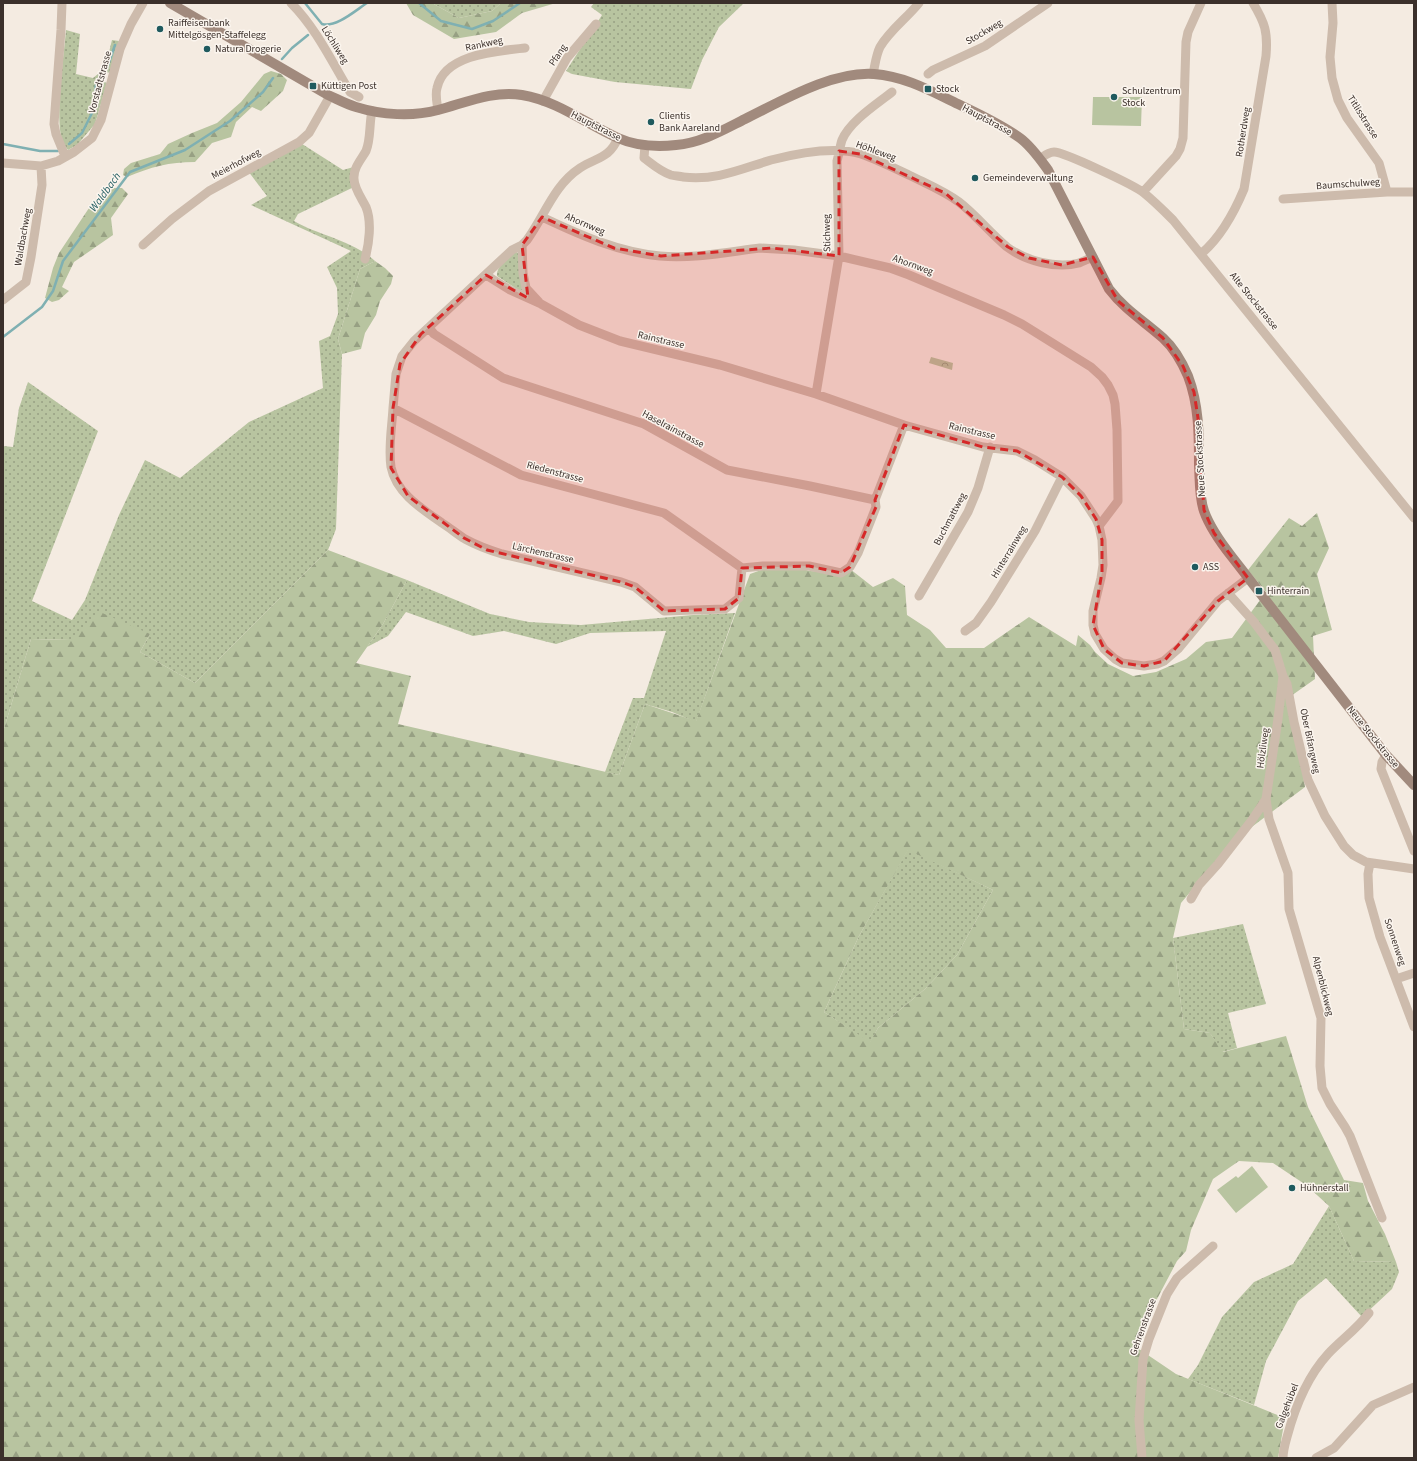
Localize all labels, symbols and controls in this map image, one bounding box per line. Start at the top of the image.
place label: Raiffeisenbank Mittelgösgen-Staffelegg [168,16,266,42]
street label: Stockweg [963,16,1005,48]
street label: Löchliweg [318,23,352,67]
marker: Raiffeisenbank Mittelgösgen-Staffelegg [155,24,165,34]
street label: Rankweg [464,33,504,55]
street label: Pfang [546,41,570,69]
place label: Natura Drogerie [215,42,281,56]
marker: Natura Drogerie [202,44,212,54]
street label: Vorstadtstrasse [85,49,115,115]
place label: Küttigen Post [321,79,377,93]
marker: Küttigen Post [308,81,318,91]
place label: Stock [936,82,959,96]
marker: Stock [923,84,933,94]
place label: Schulzentrum Stock [1122,84,1181,110]
marker: Schulzentrum Stock [1109,92,1119,102]
street label: Titlisstrasse [1344,92,1382,142]
street label: Hauptstrasse [960,101,1014,139]
street label: Rotherdweg [1232,106,1254,158]
street label: Hauptstrasse [568,107,624,145]
place label: Clientis Bank Aareland [659,109,720,135]
marker: Clientis Bank Aareland [646,117,656,127]
street label: Höhleweg [854,137,898,165]
street label: Meierhofweg [209,145,263,183]
water label: Waldbach [86,169,124,215]
place label: Gemeindeverwaltung [983,171,1073,185]
marker: Gemeindeverwaltung [970,173,980,183]
street label: Baumschulweg [1316,175,1380,193]
street label: Waldbachweg [11,207,35,267]
street label: Ahornweg [563,209,607,239]
street label: Stichweg [820,214,834,252]
street label: Ahornweg [891,251,935,279]
street label: Alte Stockstrasse [1226,269,1282,333]
street label: Rainstrasse [636,328,686,352]
street label: Haselrainstrasse [639,407,707,451]
street label: Rainstrasse [947,419,997,443]
street label: Neue Stockstrasse [1191,421,1209,497]
street label: Riedenstrasse [525,458,585,486]
street label: Buchmattweg [930,490,970,548]
street label: Hinterrainweg [988,523,1030,581]
street label: Lärchenstrasse [511,539,575,567]
place label: ASS [1203,560,1219,574]
marker: ASS [1190,562,1200,572]
place label: Hinterrain [1267,584,1309,598]
marker: Hinterrain [1254,586,1264,596]
street label: Neue Stockstrasse [1344,703,1402,771]
street label: Ober Bifangweg [1296,707,1324,775]
street label: Hölzliweg [1253,727,1273,769]
street label: Sonnenweg [1380,916,1410,968]
street label: Alpenblickweg [1309,955,1337,1017]
place label: Hühnerstall [1300,1181,1349,1195]
marker: Hühnerstall [1287,1183,1297,1193]
street label: Gehrenstrasse [1126,1297,1160,1357]
street label: Galgehübel [1272,1381,1302,1431]

